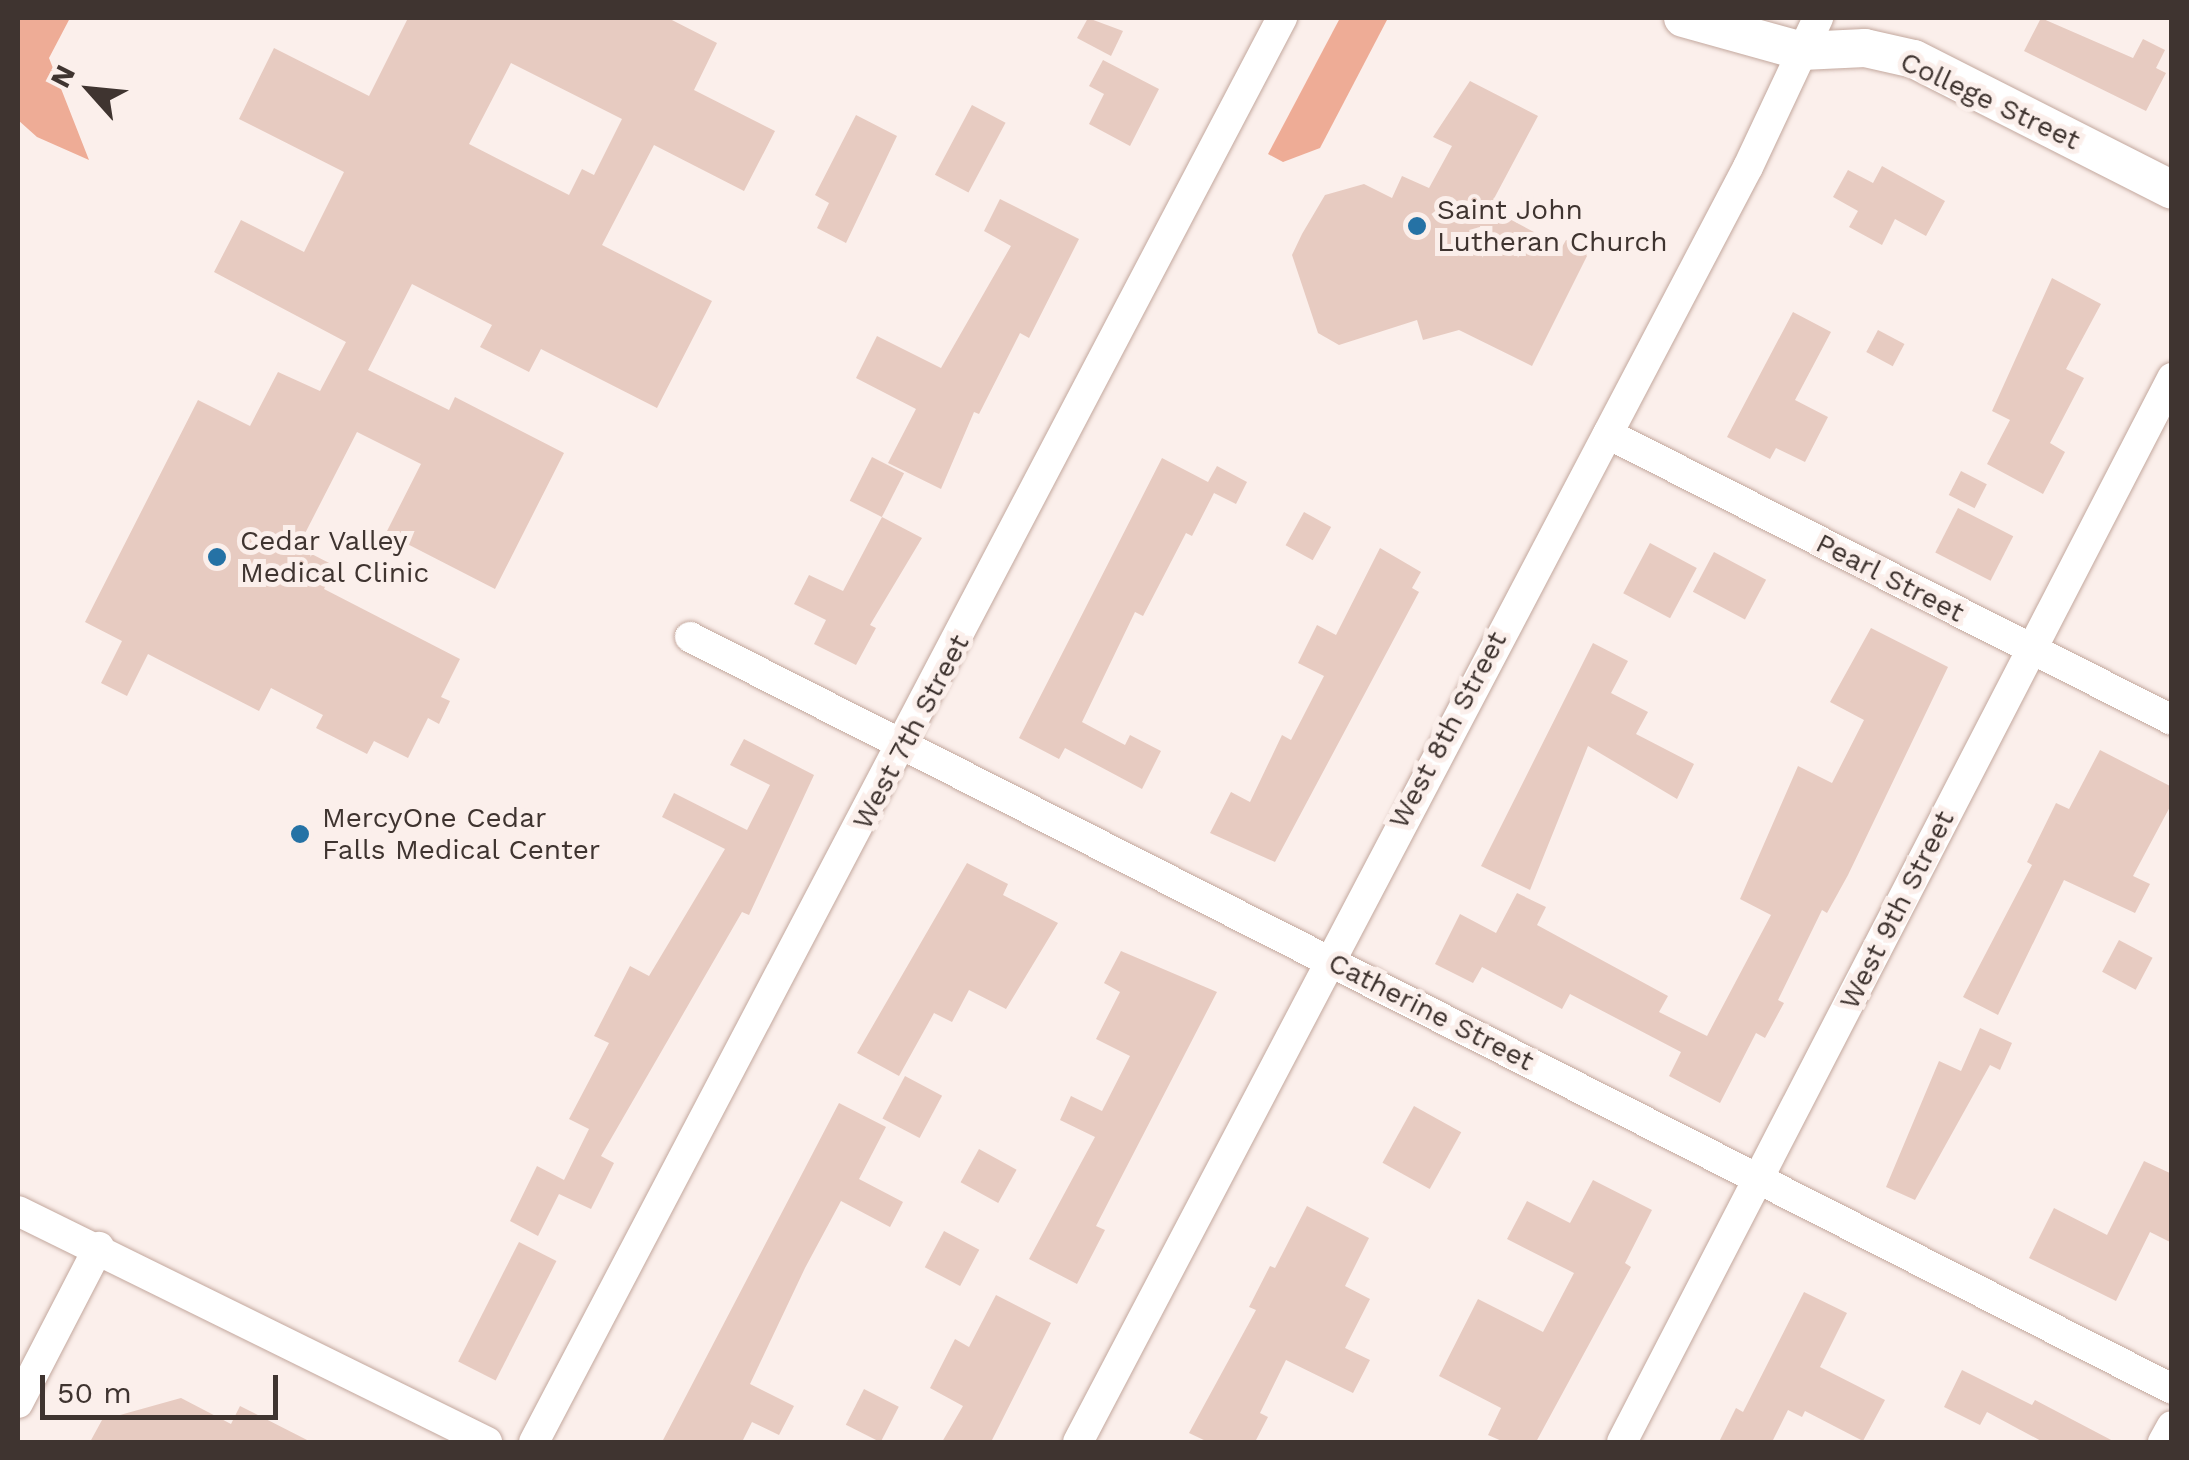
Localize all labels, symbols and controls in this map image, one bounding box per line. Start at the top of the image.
north arrow [40,40,140,140]
street label: College Street [1895,45,2085,157]
text: N [43,59,82,93]
place label: Saint John Lutheran Church [1437,193,1667,259]
marker: Saint John Lutheran Church [1406,215,1428,237]
place label: Cedar Valley Medical Clinic [240,524,430,590]
street label: Pearl Street [1810,526,1970,630]
marker: Cedar Valley Medical Clinic [204,544,230,570]
street label: West 8th Street [1382,626,1514,834]
street label: West 7th Street [845,628,977,836]
place label: MercyOne Cedar Falls Medical Center [322,801,601,867]
street label: West 9th Street [1832,805,1962,1015]
marker: MercyOne Cedar Falls Medical Center [287,821,313,847]
street label: Catherine Street [1323,946,1539,1078]
scale bar [45,1355,282,1417]
text: 50 m [57,1375,132,1410]

